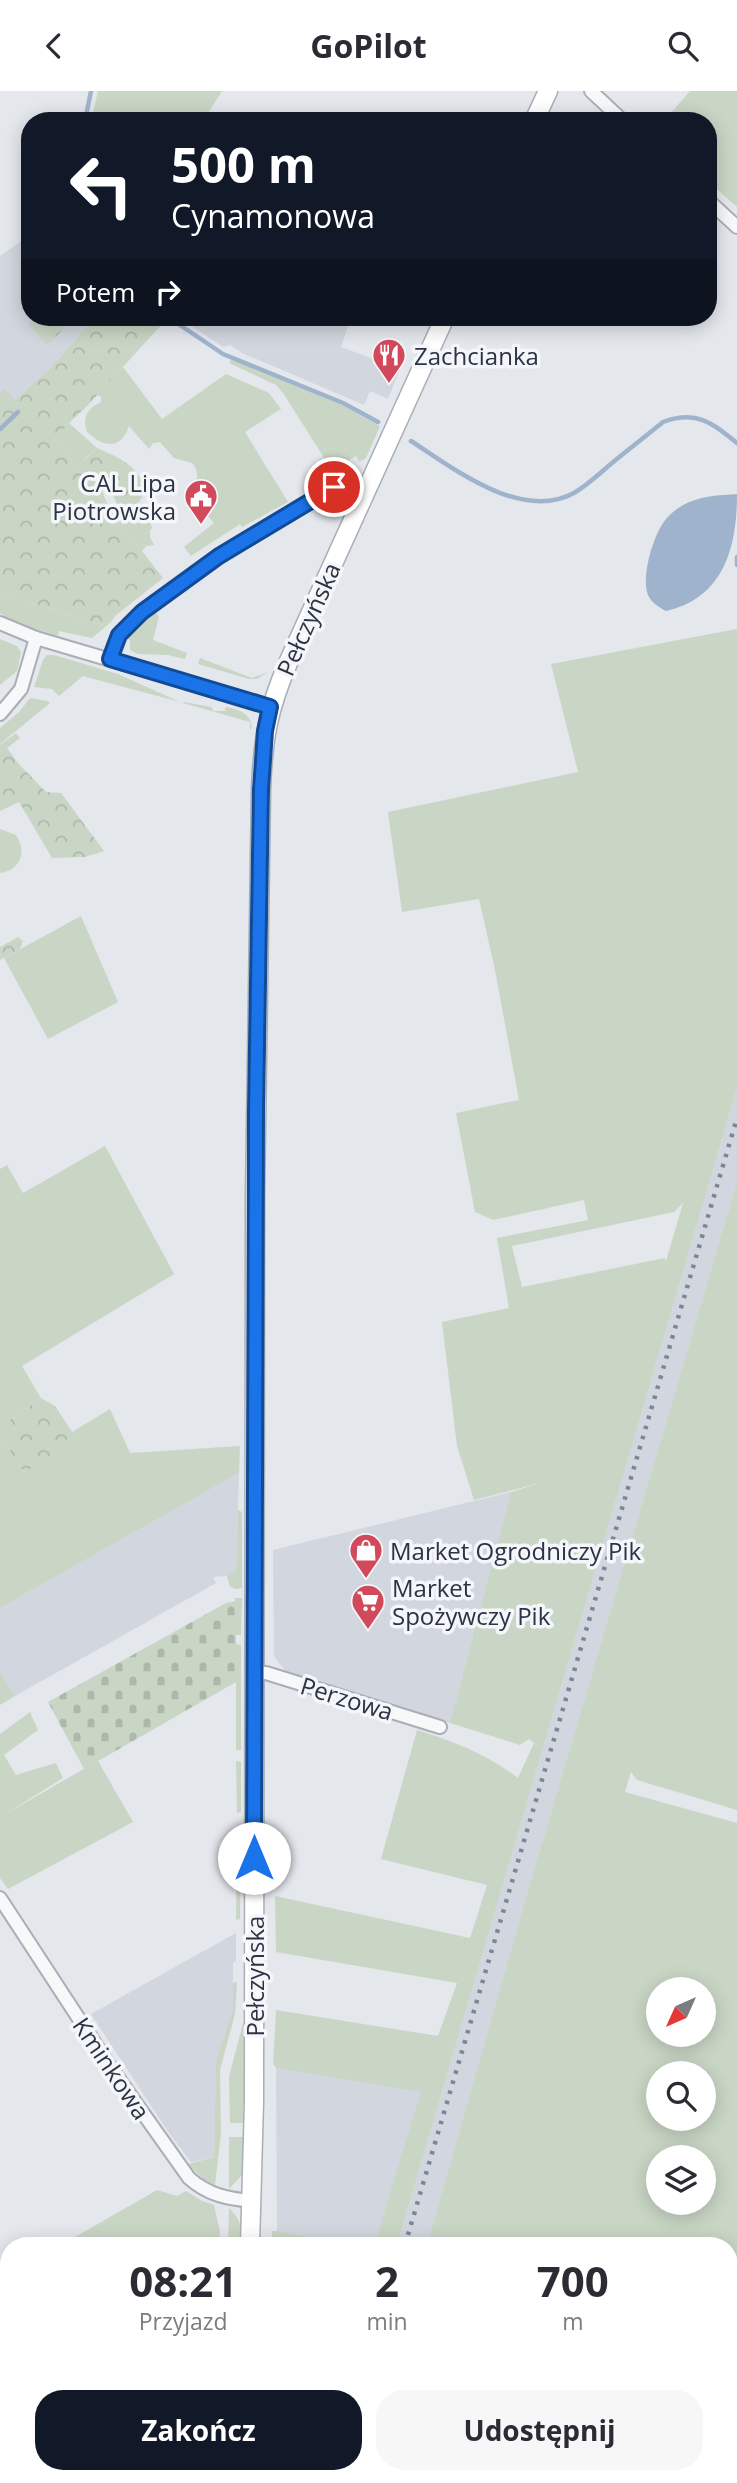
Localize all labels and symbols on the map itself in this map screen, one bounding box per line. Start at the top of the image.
restaurant icon: Zachcianka [370,336,408,385]
place label: Zachcianka [414,339,539,372]
pin [304,457,364,517]
place label: CAL Lipa Piotrowska [52,466,176,527]
public building icon: CAL Lipa Piotrowska [182,477,220,526]
street label: Pełczyńska [268,557,348,681]
shop icon: Market Ogrodniczy Pik [347,1531,385,1580]
place label: Market Ogrodniczy Pik [390,1534,642,1567]
place label: Market Spożywczy Pik [392,1571,551,1632]
supermarket icon: Market Spożywczy Pik [349,1582,387,1631]
street label: Perzowa [297,1668,397,1728]
position arrow [217,1821,291,1895]
street label: Pełczyńska [238,1916,271,2036]
north arrow [646,1977,716,2047]
street label: Kminkowa [66,2010,158,2126]

